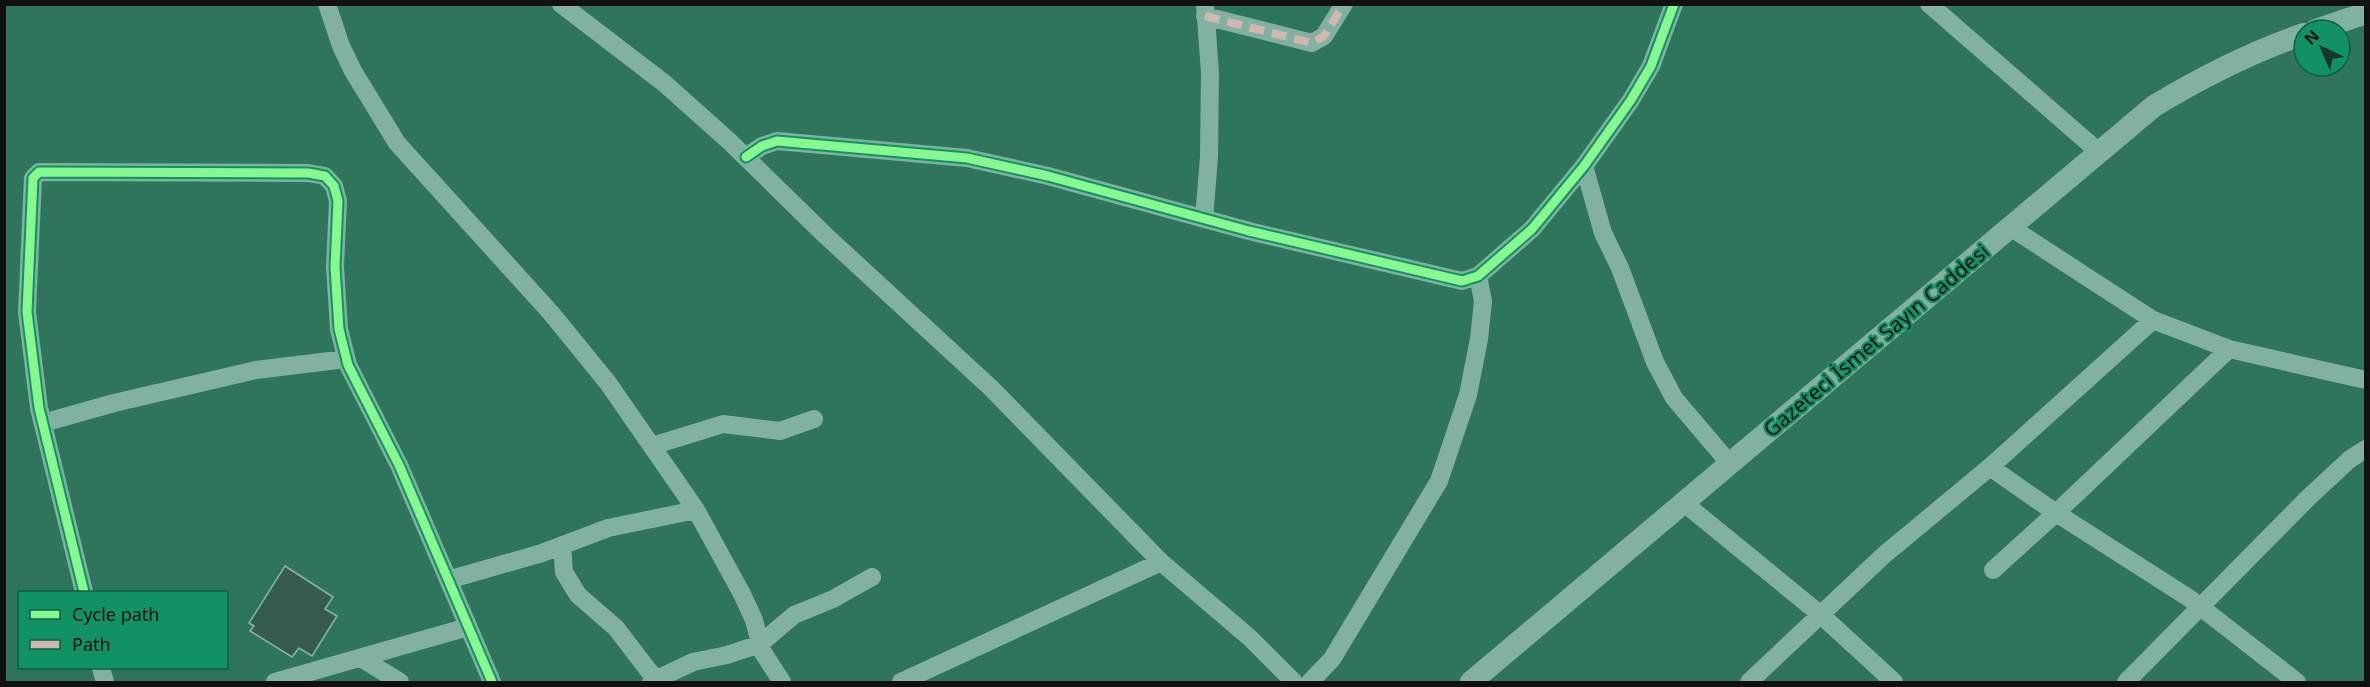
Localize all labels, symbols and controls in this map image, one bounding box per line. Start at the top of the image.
north arrow [2292,18,2352,78]
text: N [2299,25,2324,50]
street label: Gazeteci İsmet Sayın Caddesi [1757,237,1995,443]
legend [18,591,228,669]
text: Cycle path [72,602,159,626]
text: Path [72,632,111,656]

